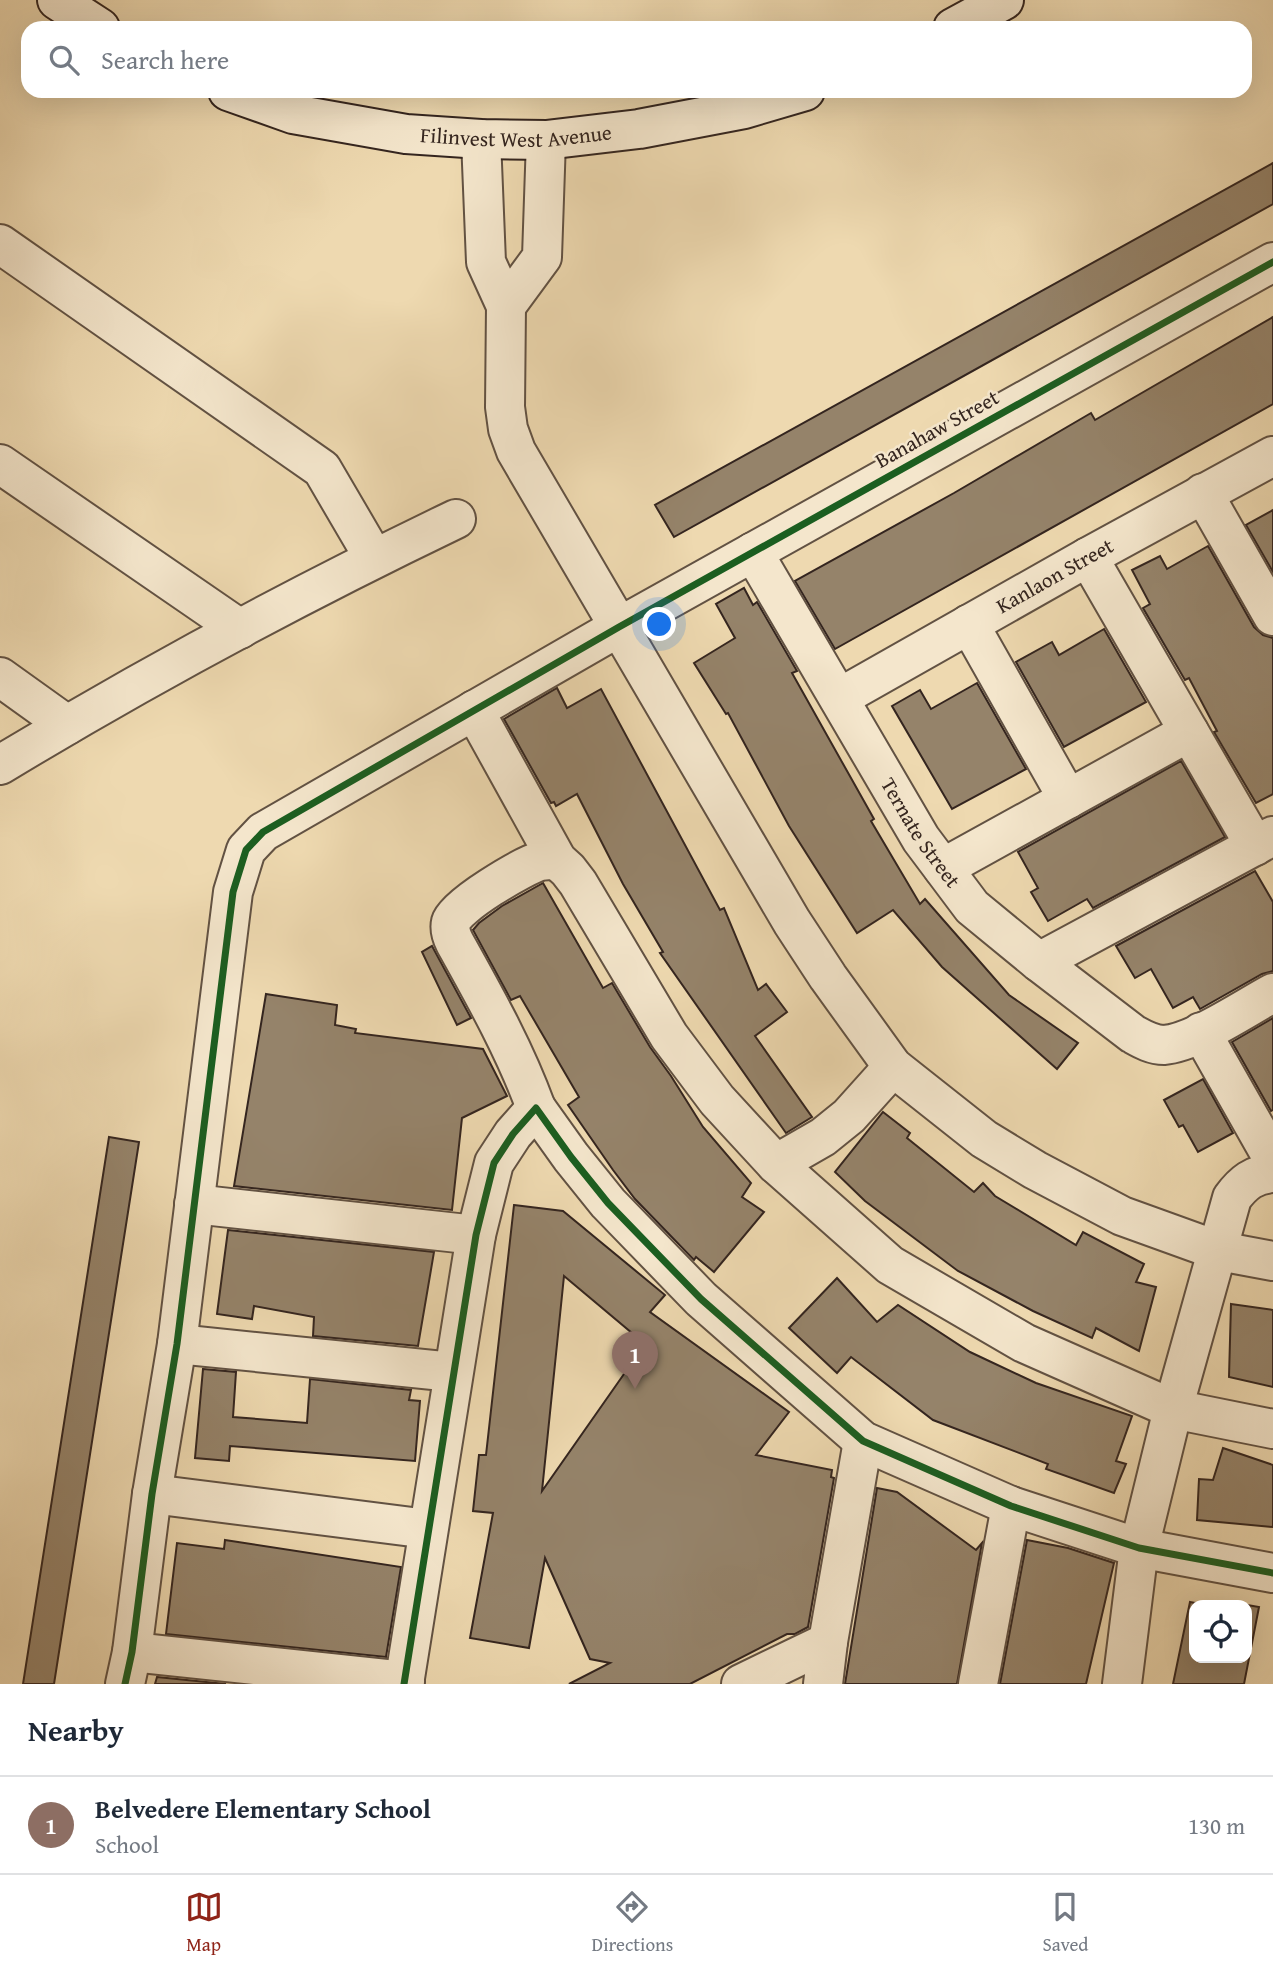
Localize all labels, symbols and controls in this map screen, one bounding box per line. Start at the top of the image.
search box [21,21,1252,98]
text: Search here [101,40,229,79]
icon: search [45,41,83,79]
street label: Filinvest West Avenue [419,116,613,155]
street label: Banahaw Street [869,381,1005,475]
street label: Kanlaon Street [990,530,1119,621]
your location [642,607,676,641]
street label: Ternate Street [873,772,969,895]
pin: 1 [612,1331,658,1389]
map controls [1189,1600,1252,1663]
button: locate [1189,1600,1252,1663]
text: Nearby [28,1708,124,1752]
text: Belvedere Elementary School [95,1789,431,1828]
text: 1 [45,1809,57,1842]
text: 130 m [1188,1809,1245,1842]
text: School [95,1828,159,1861]
tab: Map [185,1888,223,1958]
tab: Directions [592,1888,673,1958]
tab: Saved [1042,1888,1088,1958]

